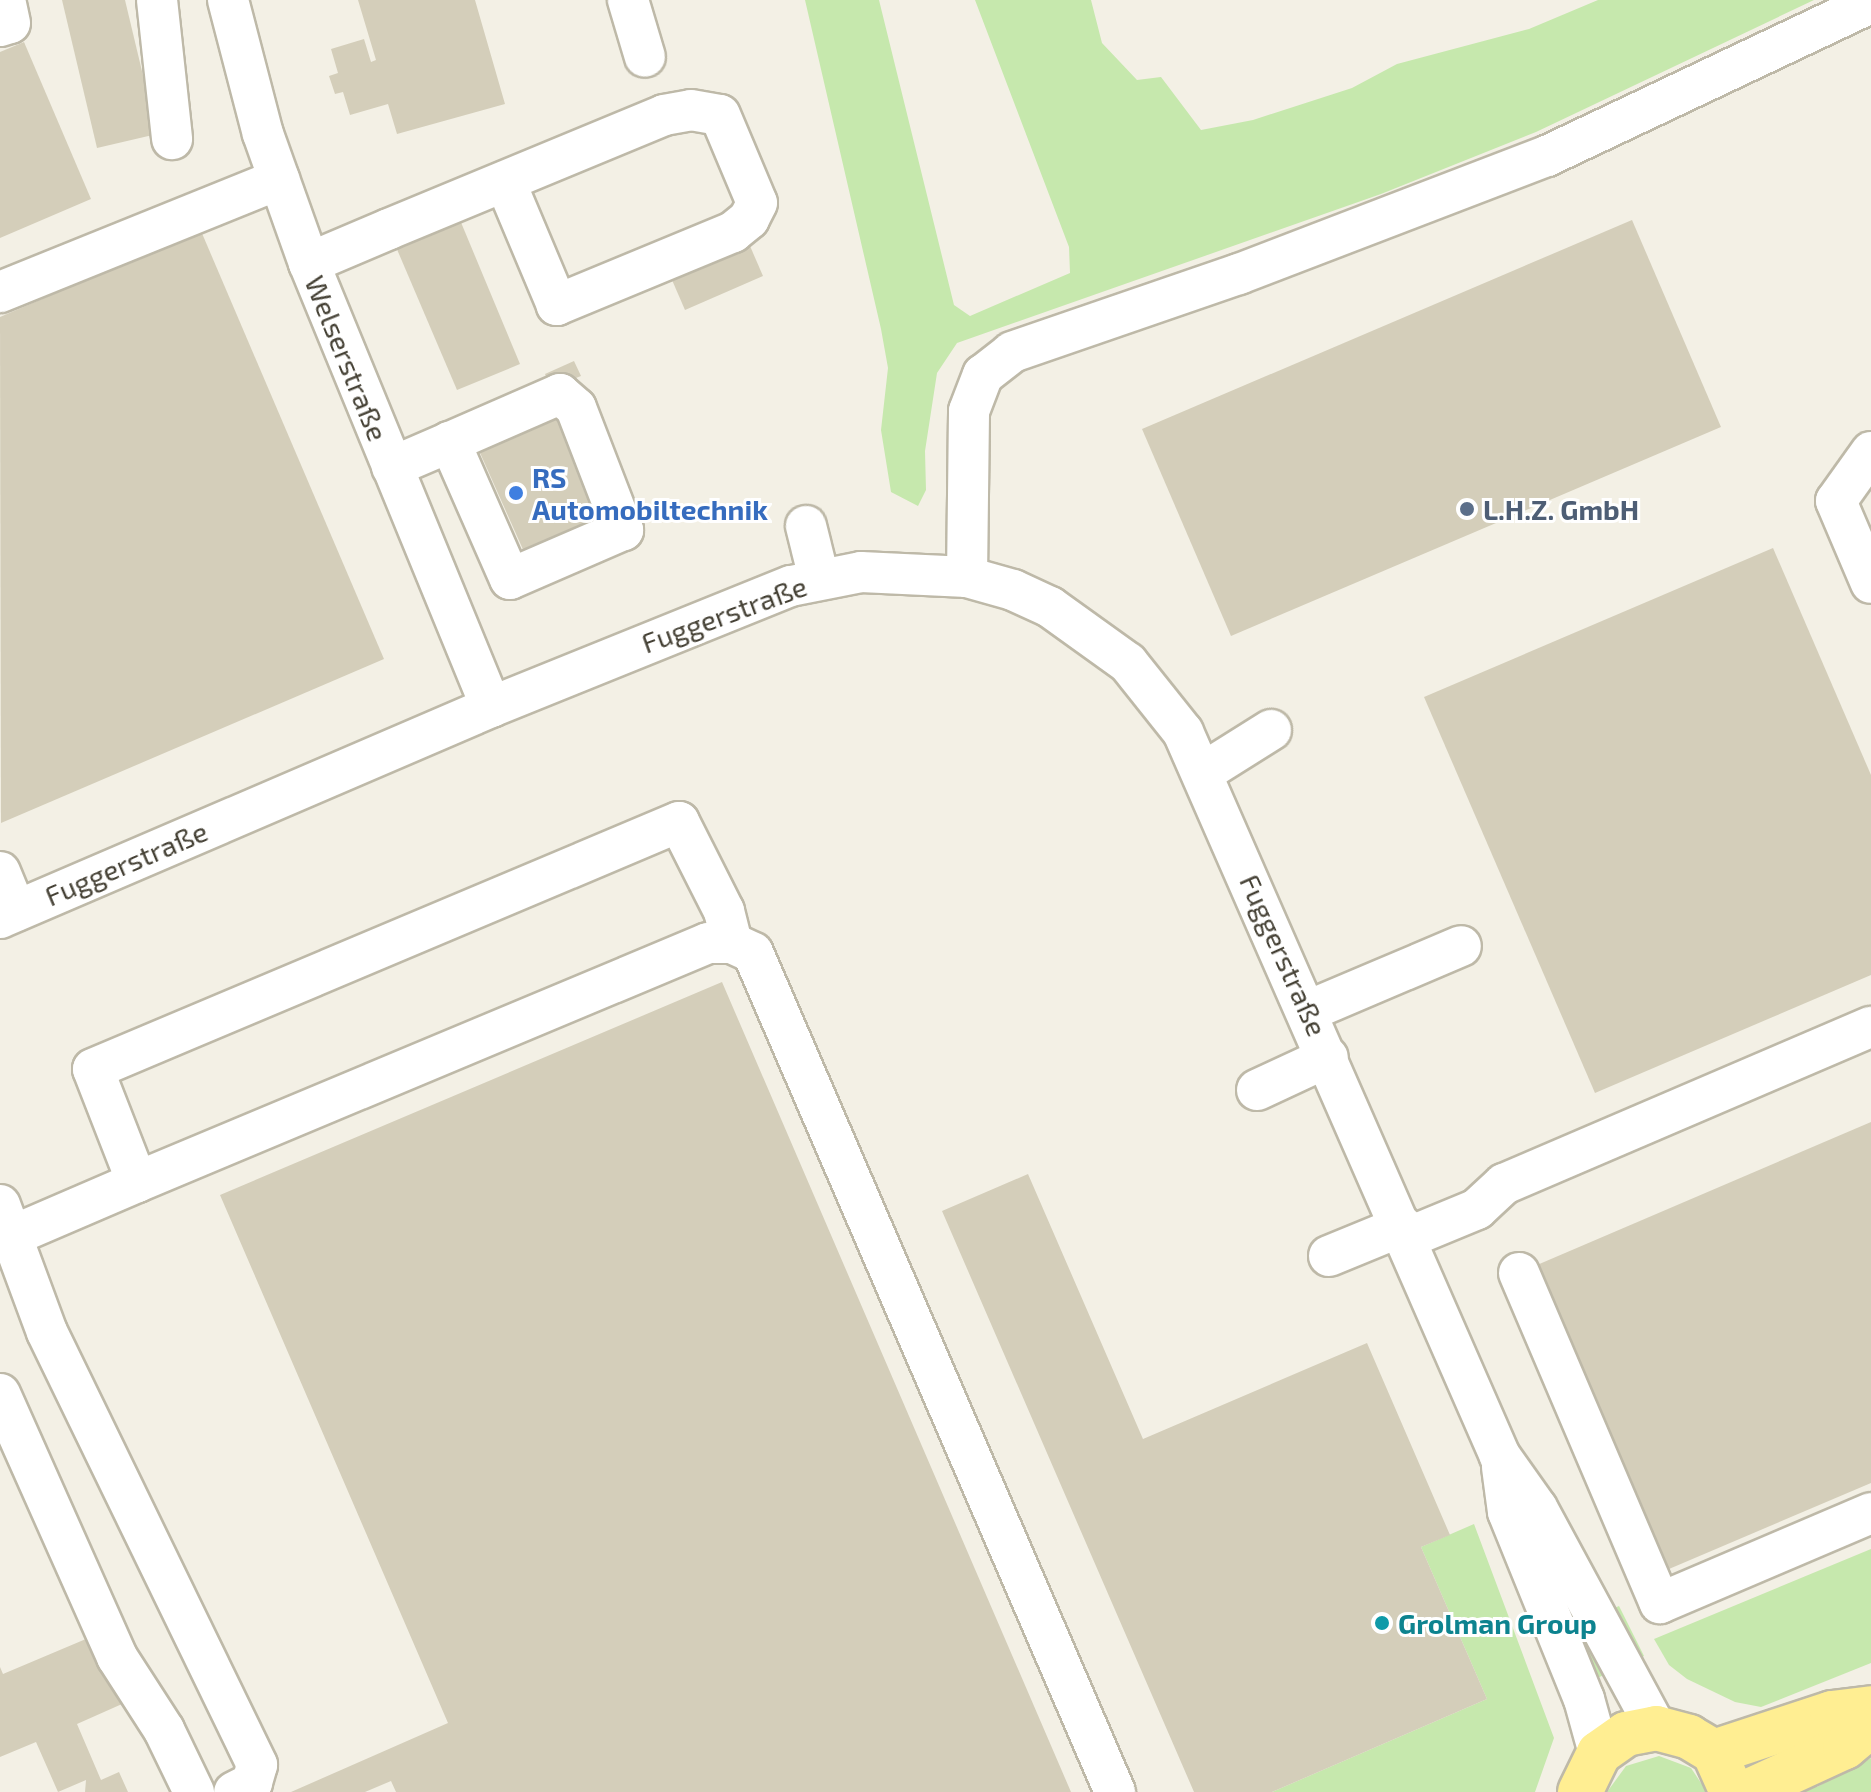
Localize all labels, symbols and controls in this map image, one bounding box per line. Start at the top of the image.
street label: Welserstraße [299,270,395,446]
place label: RS Automobiltechnik [532,460,768,526]
marker: RS Automobiltechnik [507,484,525,502]
place label: L.H.Z. GmbH [1483,492,1639,526]
marker: L.H.Z. GmbH [1458,500,1476,518]
street label: Fuggerstraße [637,569,811,659]
street label: Fuggerstraße [40,814,212,912]
street label: Fuggerstraße [1233,869,1335,1041]
place label: Grolman Group [1398,1606,1597,1640]
marker: Grolman Group [1373,1614,1391,1632]

